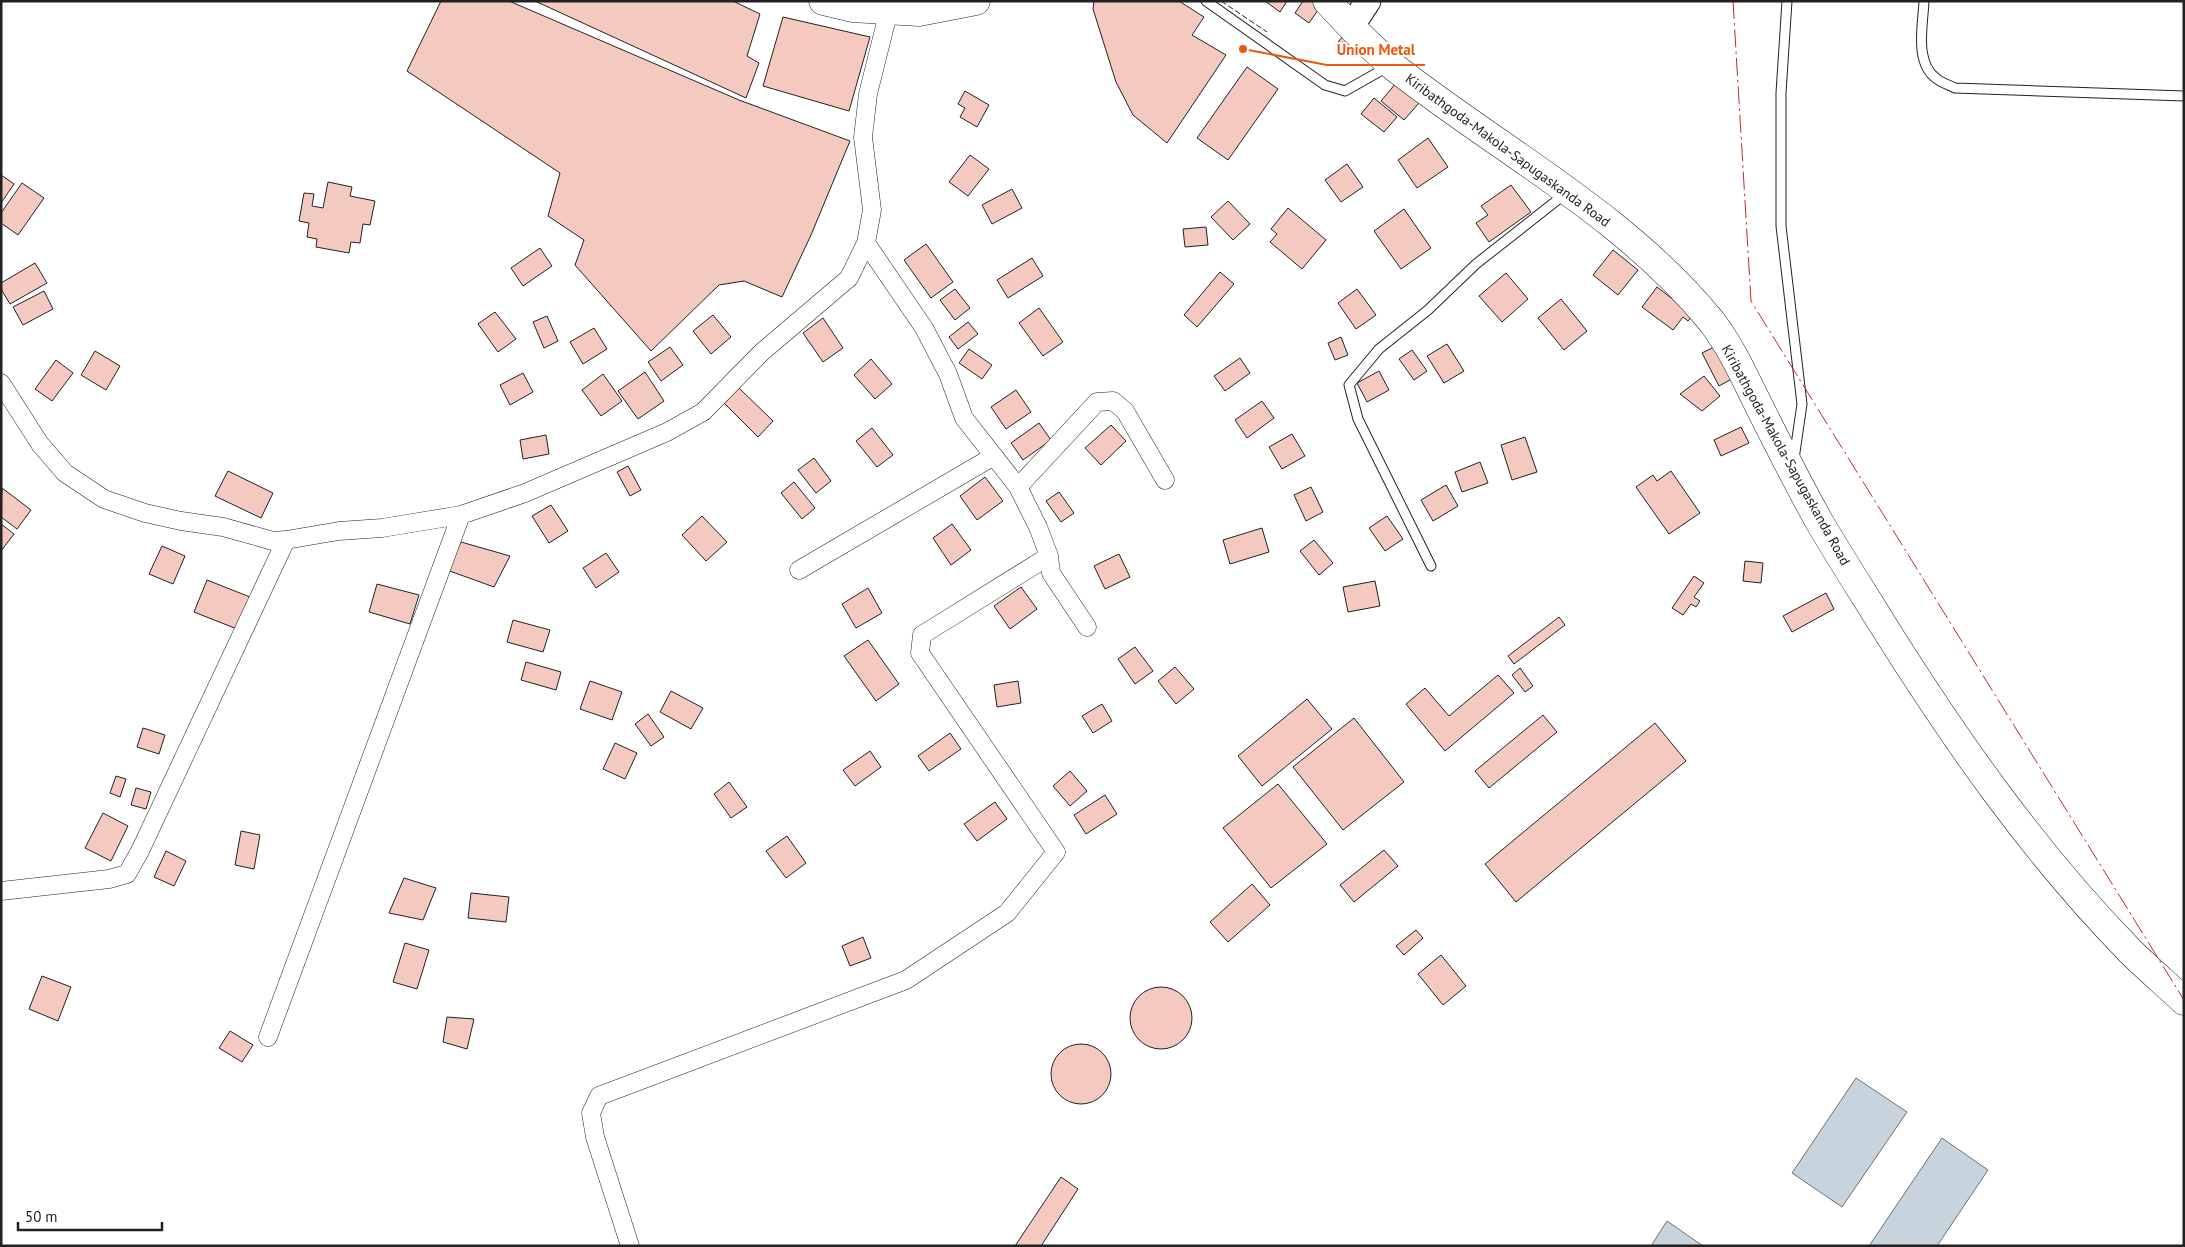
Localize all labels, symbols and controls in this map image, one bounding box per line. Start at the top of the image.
callout: Union Metal [1327,35,1425,65]
text: Union Metal [1337,40,1416,59]
street label: Kiribathgoda-Makola-Sapugaskanda Road [1402,69,1614,231]
street label: Kiribathgoda-Makola-Sapugaskanda Road [1718,342,1854,568]
scale bar [18,1200,161,1232]
text: 50 m [25,1207,58,1226]

